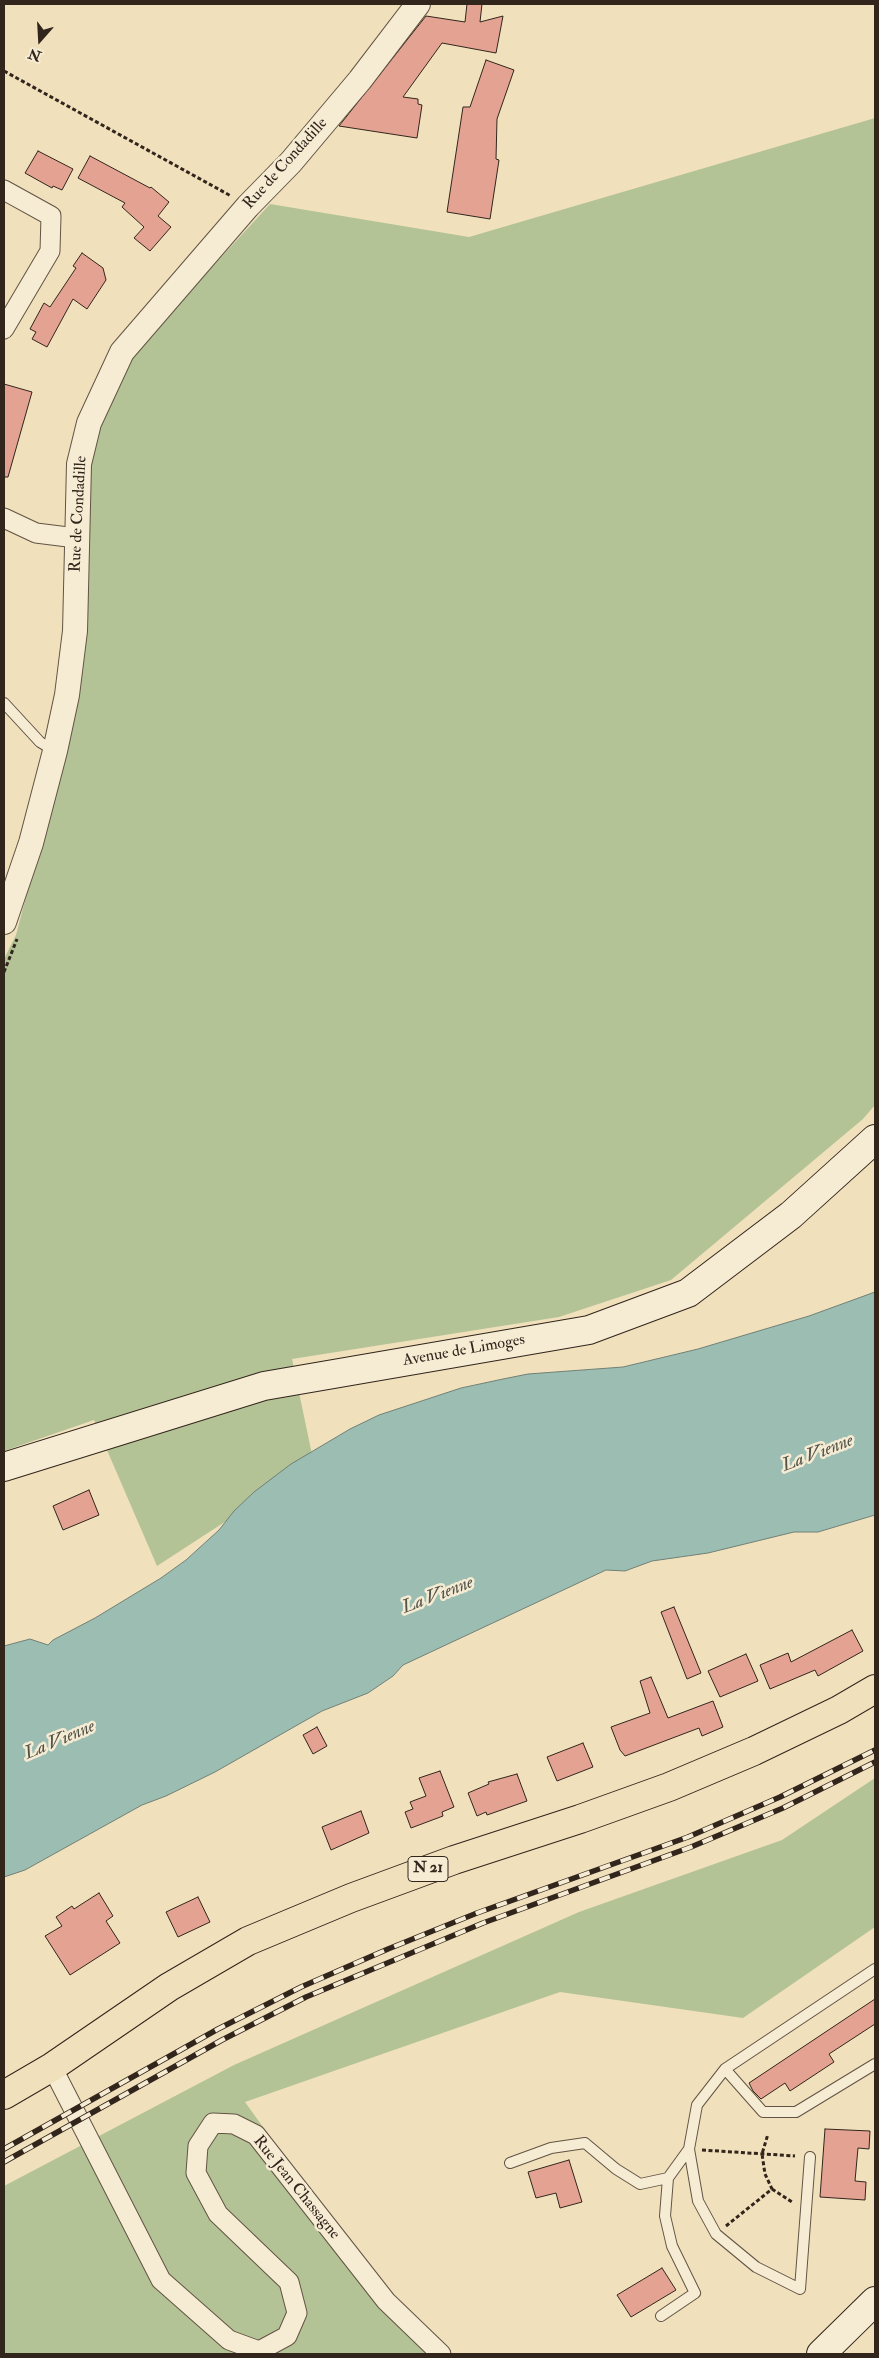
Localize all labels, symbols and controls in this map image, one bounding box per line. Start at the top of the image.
north arrow [15,15,65,65]
text: N [26,45,44,65]
street label: Rue de Condadille [240,114,332,214]
street label: Rue de Condadille [66,455,92,573]
street label: Avenue de Limoges [401,1331,527,1371]
water label: La Vienne [779,1431,857,1477]
water label: La Vienne [399,1573,477,1619]
water label: La Vienne [21,1716,99,1766]
road number: N 21 [408,1856,448,1882]
street label: Rue Jean Chassagne [248,2132,344,2244]

